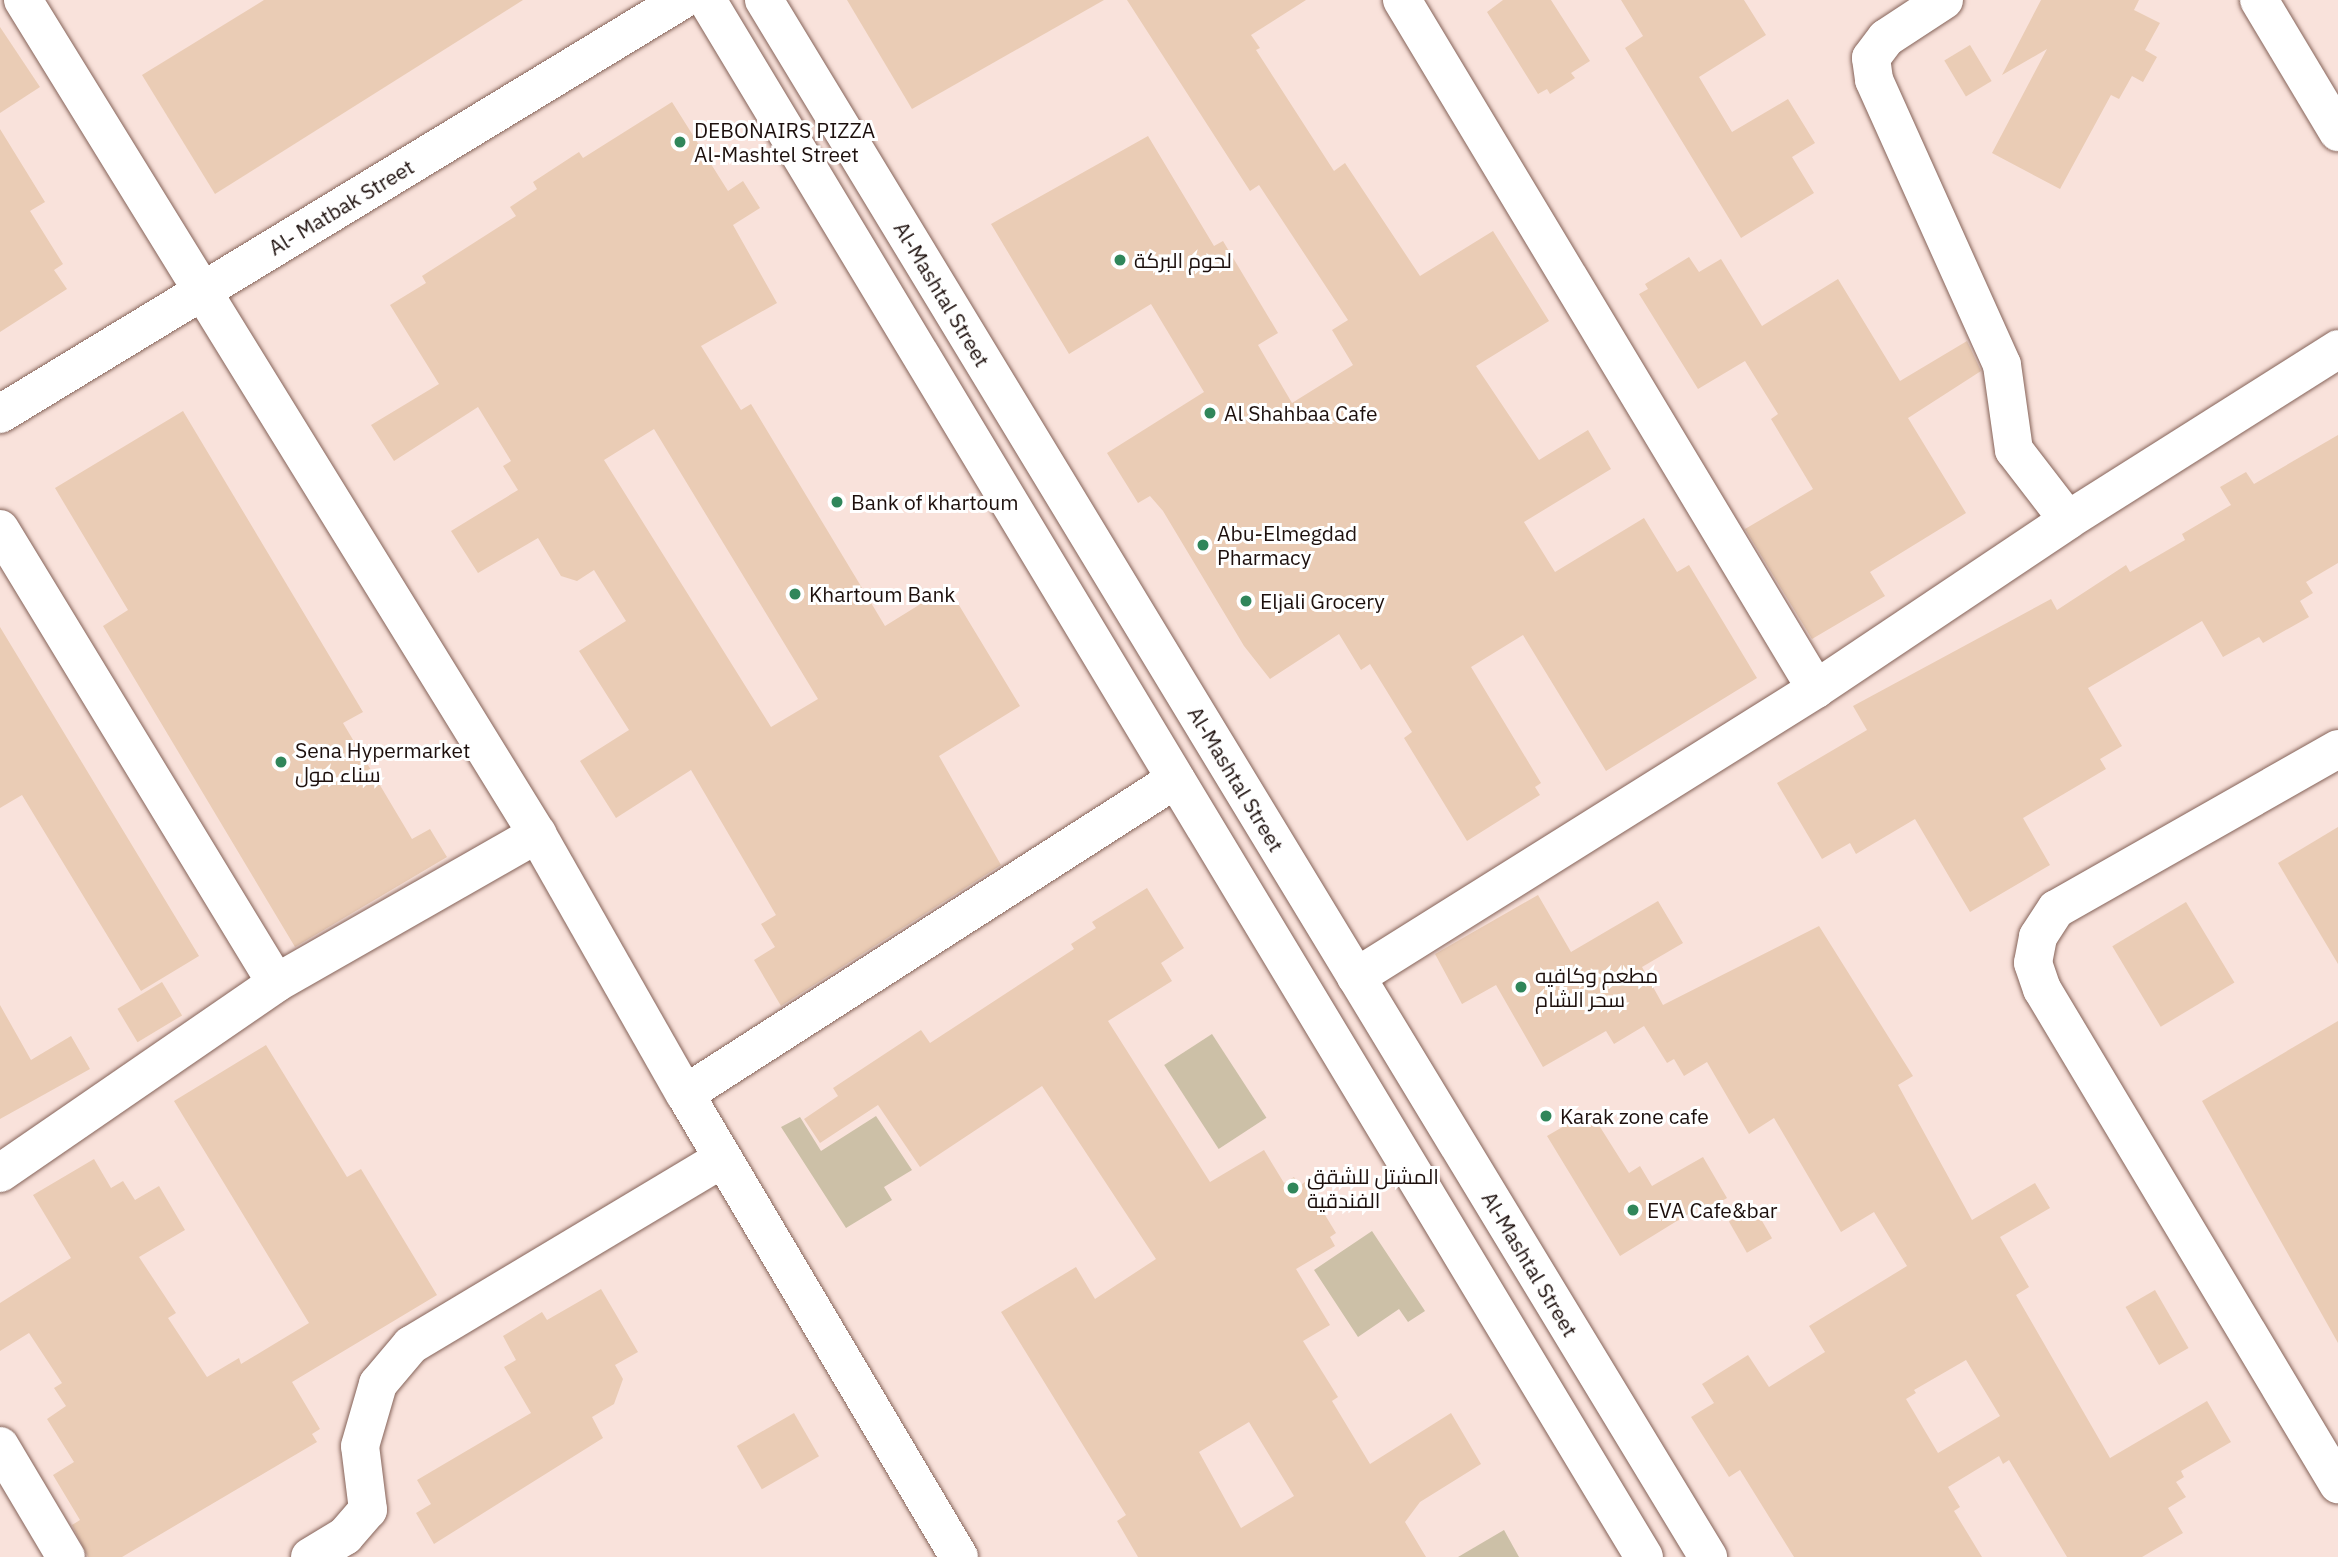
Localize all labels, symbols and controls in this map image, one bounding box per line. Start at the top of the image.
place label: DEBONAIRS PIZZA Al-Mashtel Street [694,117,875,167]
marker: DEBONAIRS PIZZA Al-Mashtel Street [672,134,688,150]
street label: Al- Matbak Street [264,154,418,260]
street label: Al-Mashtal Street [889,217,995,371]
place label: لحوم البركة [1134,247,1232,273]
marker: لحوم البركة [1112,252,1128,268]
place label: Al Shahbaa Cafe [1224,400,1377,426]
marker: Al Shahbaa Cafe [1202,405,1218,421]
place label: Bank of khartoum [851,489,1019,515]
marker: Bank of khartoum [829,494,845,510]
place label: Abu-Elmegdad Pharmacy [1217,520,1357,570]
marker: Abu-Elmegdad Pharmacy [1195,537,1211,553]
place label: Khartoum Bank [809,581,955,607]
marker: Khartoum Bank [787,586,803,602]
place label: Eljali Grocery [1260,588,1385,614]
marker: Eljali Grocery [1238,593,1254,609]
street label: Al-Mashtal Street [1183,702,1289,856]
place label: Sena Hypermarket سناء مول [295,737,470,787]
marker: Sena Hypermarket سناء مول [273,754,289,770]
place label: مطعم وكافيه سحر الشام [1535,962,1658,1012]
marker: مطعم وكافيه سحر الشام [1513,979,1529,995]
place label: Karak zone cafe [1560,1103,1709,1129]
marker: Karak zone cafe [1538,1108,1554,1124]
place label: المشتل للشقق الفندقية [1307,1163,1439,1213]
marker: المشتل للشقق الفندقية [1285,1180,1301,1196]
street label: Al-Mashtal Street [1477,1187,1583,1341]
place label: EVA Cafe&bar [1647,1197,1778,1223]
marker: EVA Cafe&bar [1625,1202,1641,1218]

